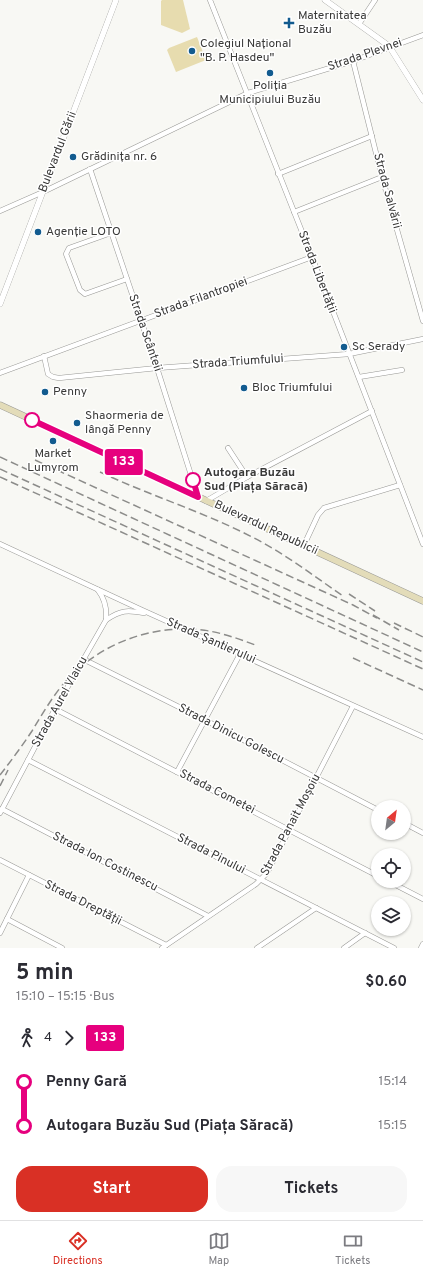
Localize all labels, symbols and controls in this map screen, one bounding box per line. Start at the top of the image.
place label: Maternitatea Buzău [298,8,367,38]
marker: Maternitatea Buzău [283,17,295,29]
street label: Strada Plevnei [326,35,404,75]
place label: Colegiul Național "B. P. Hasdeu" [200,36,291,66]
marker: Colegiul Național "B. P. Hasdeu" [187,46,197,56]
marker: Poliția Municipiului Buzău [265,68,275,78]
place label: Poliția Municipiului Buzău [219,78,321,108]
street label: Bulevardul Gării [35,109,81,195]
place label: Grădinița nr. 6 [81,149,157,165]
street label: Strada Salvării [369,151,405,231]
marker: Grădinița nr. 6 [68,152,78,162]
place label: Agenție LOTO [46,224,121,240]
marker: Agenție LOTO [33,227,43,237]
street label: Strada Libertății [294,228,340,316]
street label: Strada Filantropiei [152,274,250,322]
street label: Strada Scânteii [124,292,166,374]
place label: Sc Serady [352,339,405,355]
marker: Sc Serady [339,342,349,352]
street label: Strada Triumfului [192,351,284,373]
place label: Bloc Triumfului [252,380,332,396]
marker: Bloc Triumfului [239,383,249,393]
place label: Penny [53,384,87,400]
marker: Penny [40,387,50,397]
place label: Shaormeria de lângă Penny [85,408,164,438]
unlabelled marker [24,412,40,428]
marker: Shaormeria de lângă Penny [72,418,82,428]
marker: Market Lumyrom [48,436,58,446]
place label: Market Lumyrom [27,446,79,476]
line badge: 133 [101,449,147,475]
text: 133 [113,453,135,470]
place label: Autogara Buzău Sud (Piața Săracă) [204,465,308,495]
marker: Autogara Buzău Sud (Piața Săracă) [185,472,201,488]
street label: Bulevardul Republicii [211,497,321,559]
street label: Strada Șantierului [164,614,258,668]
street label: Strada Aurel Vlaicu [28,654,92,750]
street label: Strada Dinicu Golescu [175,700,287,768]
street label: Strada Cometei [176,766,258,818]
street label: Strada Panait Moșoiu [257,771,325,879]
north arrow [371,800,411,840]
map controls [371,800,411,936]
street label: Strada Ion Costinescu [50,828,160,896]
street label: Strada Pinului [174,830,248,878]
button: locate [371,848,411,888]
street label: Strada Dreptății [42,877,124,929]
button: layers [371,896,411,936]
text: 5 min [16,960,73,987]
text: $0.60 [365,973,407,992]
text: 15:10 – 15:15 · Bus [16,989,115,1005]
icon: walk [16,1027,38,1049]
icon: forward [58,1027,80,1049]
text: 133 [94,1029,116,1046]
text: 4 [44,1030,52,1046]
text: Penny Gară [46,1073,127,1092]
text: 15:14 [378,1074,407,1090]
text: Autogara Buzău Sud (Piața Săracă) [46,1117,294,1136]
text: 15:15 [378,1118,407,1134]
button: Start [16,1166,208,1212]
button: Tickets [216,1166,407,1212]
tab: Directions [53,1230,103,1268]
tab: Map [208,1230,230,1268]
tab: Tickets [335,1230,370,1268]

